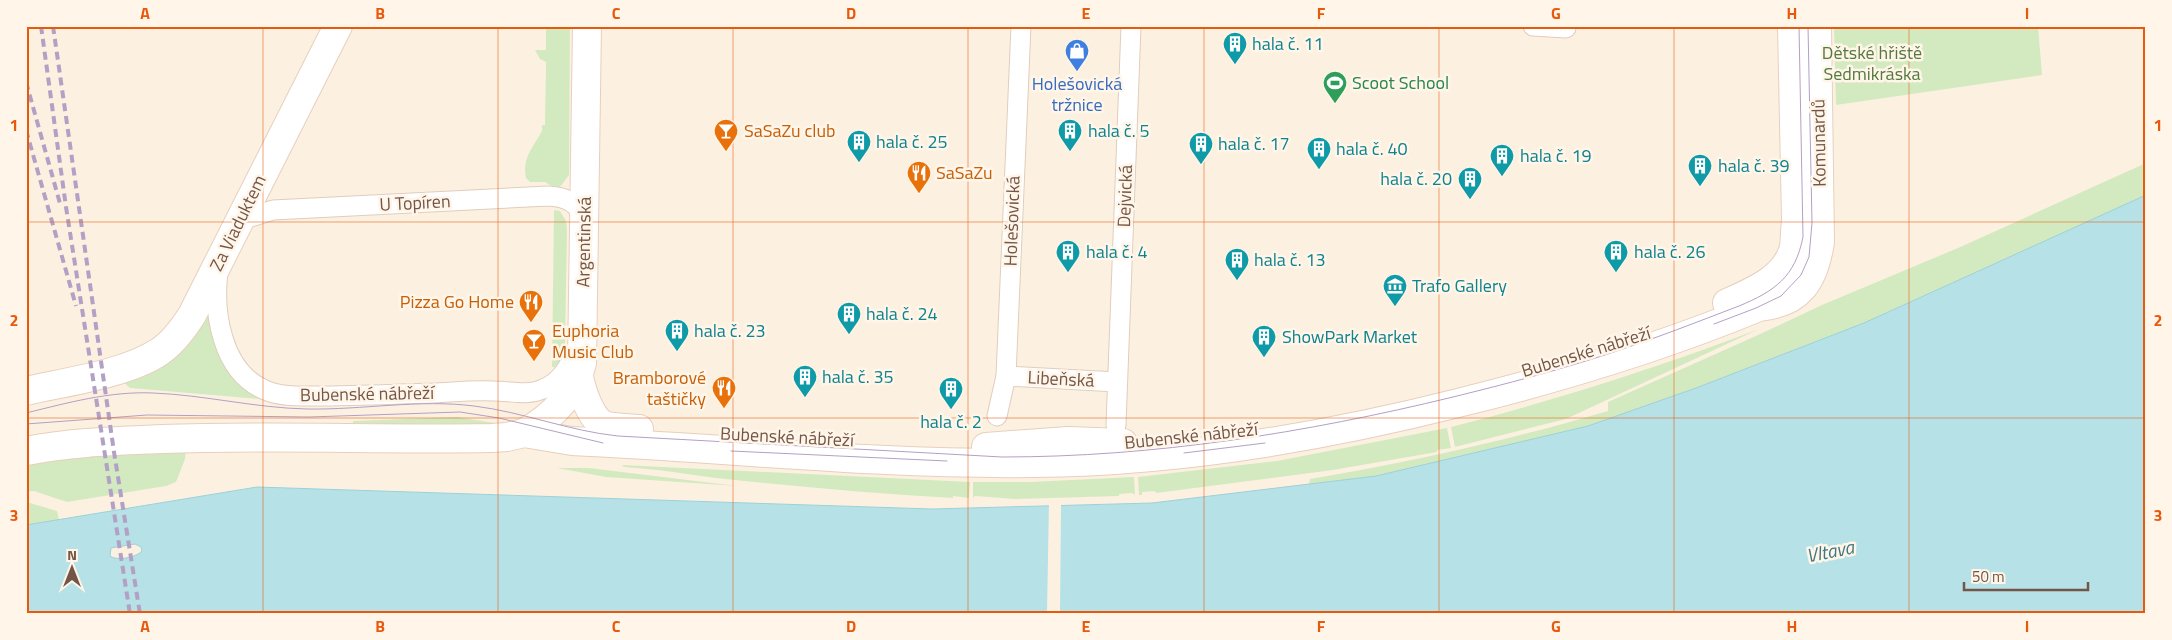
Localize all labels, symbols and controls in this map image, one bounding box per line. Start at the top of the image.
text: A [140,1,150,25]
text: B [375,1,385,25]
text: C [612,1,621,25]
text: D [846,1,856,25]
text: E [1082,1,1091,25]
text: F [1317,1,1326,25]
text: G [1551,1,1561,25]
text: H [1787,1,1797,25]
text: I [2025,1,2029,25]
place label: hala č. 11 [1252,30,1324,57]
building icon: hala č. 11 [1222,31,1248,65]
shop icon: Holešovická tržnice [1064,38,1090,72]
park label: Dětské hřiště Sedmikráska [1822,39,1922,87]
place label: Scoot School [1352,69,1449,96]
place label: Holešovická tržnice [1032,70,1122,118]
sports icon: Scoot School [1322,70,1348,104]
street label: Komunardů [1804,99,1833,187]
text: 1 [10,113,18,137]
text: 1 [2154,113,2162,137]
place label: SaSaZu club [744,117,836,144]
place label: hala č. 5 [1088,117,1150,144]
bar icon: SaSaZu club [713,118,739,152]
building icon: hala č. 5 [1057,118,1083,152]
place label: hala č. 25 [876,128,948,155]
building icon: hala č. 25 [846,129,872,163]
place label: hala č. 17 [1218,130,1290,157]
building icon: hala č. 17 [1188,131,1214,165]
place label: hala č. 40 [1336,135,1408,162]
building icon: hala č. 40 [1306,136,1332,170]
place label: hala č. 19 [1520,142,1592,169]
building icon: hala č. 19 [1489,143,1515,177]
place label: hala č. 39 [1718,152,1790,179]
building icon: hala č. 39 [1687,153,1713,187]
place label: SaSaZu [936,159,993,186]
restaurant icon: SaSaZu [906,160,932,194]
street label: Dejvická [1110,164,1139,228]
place label: hala č. 20 [1380,165,1452,192]
building icon: hala č. 20 [1457,166,1483,200]
street label: Za Viaduktem [203,170,273,276]
street label: Holešovická [996,175,1027,267]
street label: U Topíren [379,187,451,218]
street label: Argentinská [569,196,598,288]
place label: hala č. 4 [1086,238,1148,265]
place label: hala č. 26 [1634,238,1706,265]
building icon: hala č. 4 [1055,239,1081,273]
building icon: hala č. 26 [1603,239,1629,273]
place label: hala č. 13 [1254,246,1326,273]
building icon: hala č. 13 [1224,247,1250,281]
place label: Trafo Gallery [1412,272,1507,299]
museum icon: Trafo Gallery [1382,273,1408,307]
place label: Pizza Go Home [400,288,514,315]
restaurant icon: Pizza Go Home [518,289,544,323]
place label: hala č. 24 [866,300,938,327]
building icon: hala č. 24 [836,301,862,335]
text: 2 [10,308,18,332]
text: 2 [2154,308,2162,332]
place label: Euphoria Music Club [552,317,634,365]
place label: hala č. 23 [694,317,766,344]
building icon: hala č. 23 [664,318,690,352]
street label: Bubenské nábřeží [1518,318,1656,384]
place label: ShowPark Market [1282,323,1418,350]
building icon: ShowPark Market [1251,324,1277,358]
bar icon: Euphoria Music Club [521,328,547,362]
place label: hala č. 35 [822,363,894,390]
street label: Libeňská [1027,363,1095,394]
place label: Bramborové taštičky [613,364,706,412]
building icon: hala č. 35 [792,364,818,398]
restaurant icon: Bramborové taštičky [711,375,737,409]
building icon: hala č. 2 [938,376,964,410]
street label: Bubenské nábřeží [300,379,436,408]
place label: hala č. 2 [920,408,982,435]
street label: Bubenské nábřeží [1123,415,1261,456]
street label: Bubenské nábřeží [719,420,857,454]
text: 3 [10,503,18,527]
text: 3 [2154,503,2162,527]
water label: Vltava [1804,531,1858,569]
north arrow [48,542,98,592]
text: N [67,544,77,565]
scale bar [1964,560,2088,592]
text: 50 m [1972,565,2005,588]
text: A [140,614,150,638]
text: B [375,614,385,638]
text: C [612,614,621,638]
text: D [846,614,856,638]
text: E [1082,614,1091,638]
text: F [1317,614,1326,638]
text: G [1551,614,1561,638]
text: H [1787,614,1797,638]
text: I [2025,614,2029,638]

